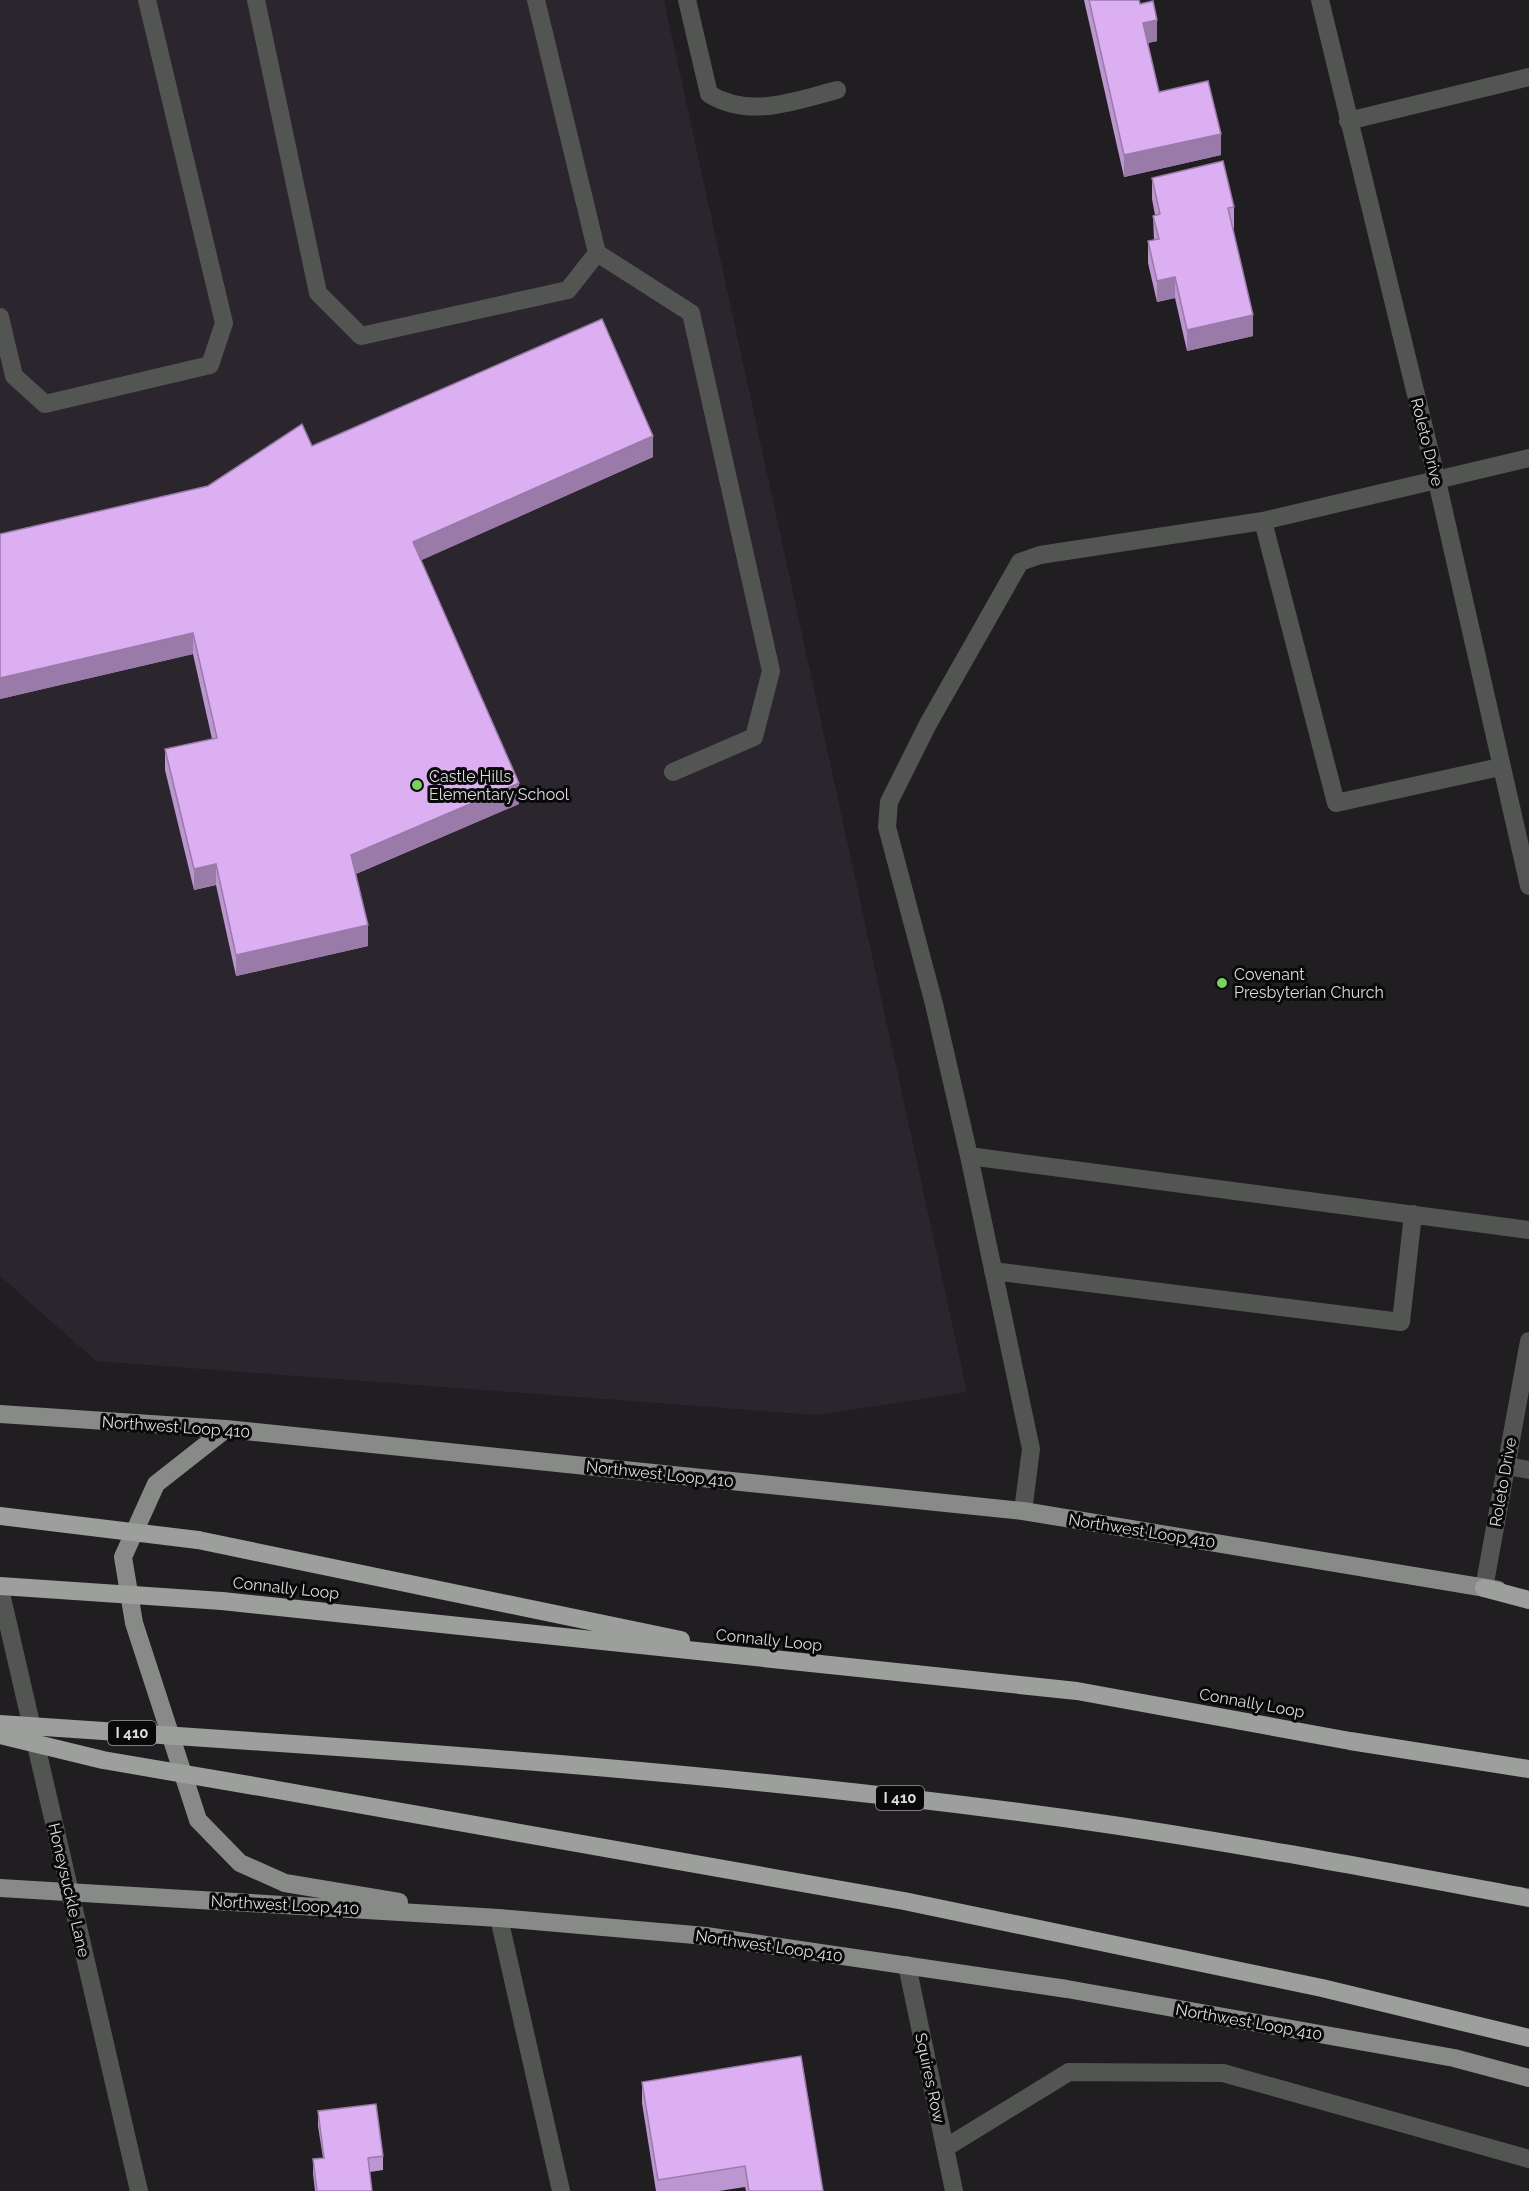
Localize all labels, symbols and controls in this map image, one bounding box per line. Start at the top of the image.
street label: Roleto Drive [1407,396,1447,488]
place label: Castle Hills Elementary School [429,767,570,804]
marker: Castle Hills Elementary School [410,778,424,792]
place label: Covenant Presbyterian Church [1234,965,1384,1002]
marker: Covenant Presbyterian Church [1215,976,1229,990]
street label: Northwest Loop 410 [101,1412,251,1442]
street label: Roleto Drive [1486,1436,1520,1528]
street label: Northwest Loop 410 [585,1457,735,1491]
street label: Northwest Loop 410 [1067,1510,1217,1552]
street label: Connally Loop [232,1573,340,1603]
street label: Connally Loop [715,1625,823,1655]
street label: Connally Loop [1198,1684,1306,1722]
road number: I 410 [108,1721,156,1745]
road number: I 410 [876,1786,924,1810]
street label: Honeysuckle Lane [44,1821,94,1959]
street label: Northwest Loop 410 [210,1892,360,1918]
street label: Northwest Loop 410 [694,1926,844,1966]
street label: Northwest Loop 410 [1174,2000,1324,2044]
street label: Squires Row [911,2031,949,2125]

